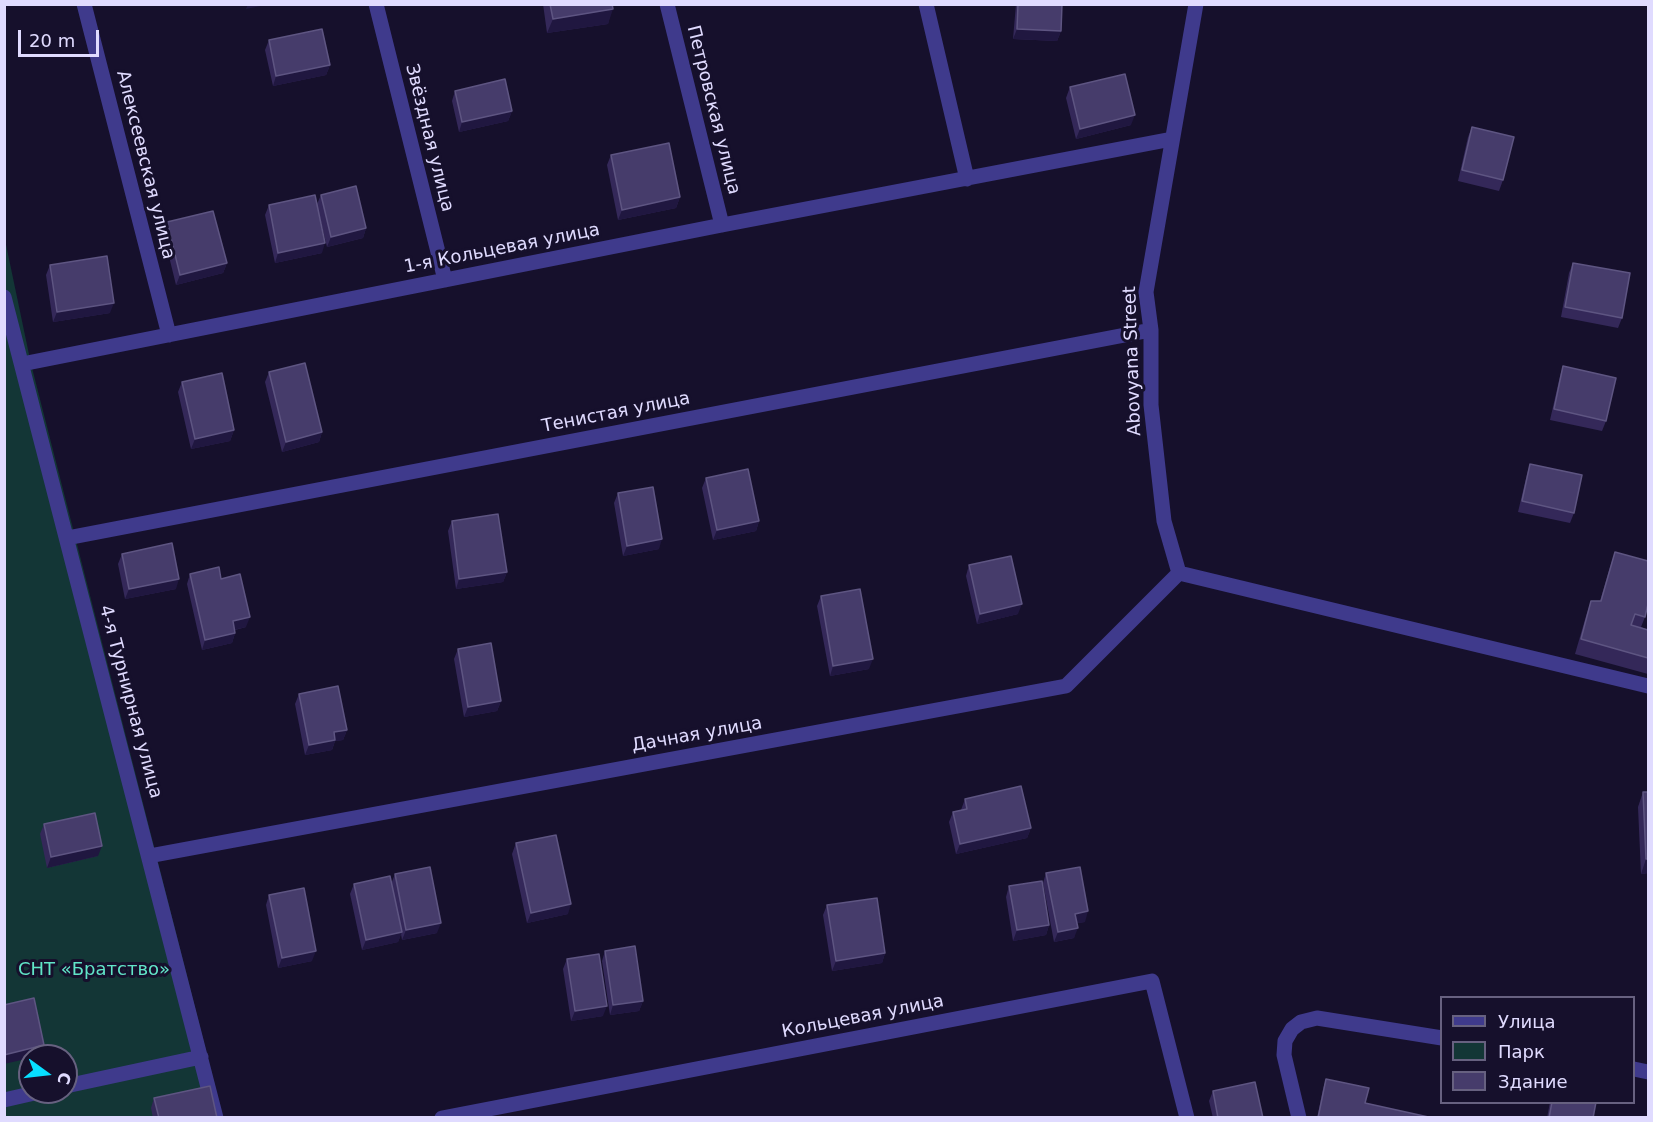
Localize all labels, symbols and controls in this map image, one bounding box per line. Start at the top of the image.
scale bar [21,18,102,56]
street label: Петровская улица [682,23,744,197]
text: 20 m [29,30,75,51]
street label: Звёздная улица [400,62,458,214]
street label: Алексеевская улица [111,68,179,262]
street label: 1-я Кольцевая улица [402,219,602,279]
street label: Abovyana Street [1120,286,1146,436]
street label: Тенистая улица [540,388,692,438]
street label: 4-я Турнирная улица [94,603,166,801]
street label: Дачная улица [630,713,764,757]
park label: СНТ «Братство» [18,959,170,981]
street label: Кольцевая улица [780,991,946,1043]
legend [1440,996,1635,1104]
text: Улица [1498,1011,1555,1032]
text: Парк [1498,1041,1545,1062]
north arrow [18,1044,78,1104]
text: С [53,1070,75,1086]
text: Здание [1498,1071,1568,1092]

